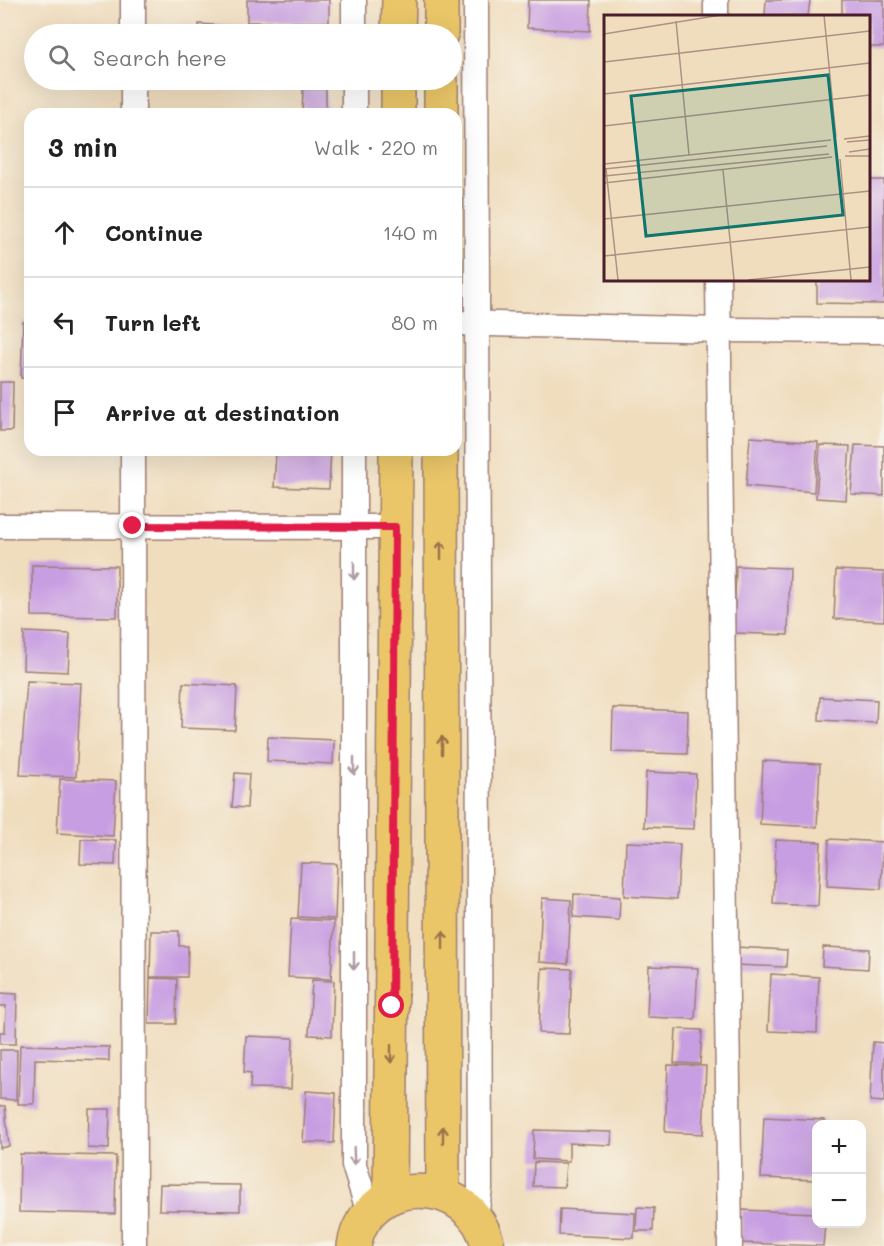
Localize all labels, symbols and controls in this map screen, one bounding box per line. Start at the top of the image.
inset map [604,15,869,280]
search box [24,24,462,90]
icon: search [45,41,78,74]
text: Search here [93,43,227,72]
text: 3 min [48,130,117,164]
text: Walk · 220 m [314,134,438,160]
icon: ahead [48,216,81,249]
text: Continue [105,218,203,247]
text: 140 m [383,219,438,245]
icon: left [48,306,81,339]
text: Turn left [105,308,201,337]
text: 80 m [391,309,438,335]
icon: arrive [48,396,81,429]
text: Arrive at destination [105,398,340,427]
route end [119,512,145,538]
one-way arrow [435,541,447,561]
one-way arrow [348,561,360,581]
one-way arrow [436,736,448,756]
one-way arrow [348,756,360,776]
one-way arrow [437,931,449,951]
one-way arrow [348,951,360,971]
route start [378,992,404,1018]
one-way arrow [385,1044,397,1064]
map controls [812,1120,866,1228]
button: + [812,1120,866,1174]
one-way arrow [437,1126,449,1146]
one-way arrow [349,1146,360,1166]
button: − [812,1174,866,1228]

